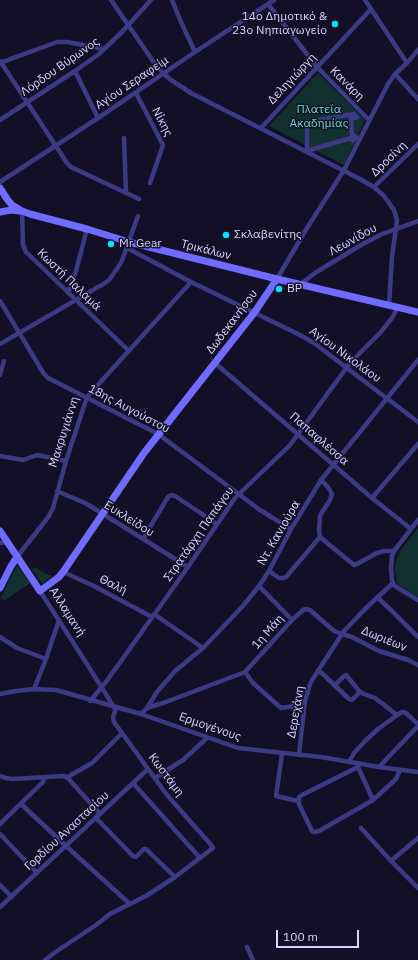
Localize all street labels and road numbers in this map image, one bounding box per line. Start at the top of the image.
street label: Λόρδου Βύρωνος [18,35,102,99]
street label: Δεληγιώργη [265,50,319,108]
street label: Αγίου Σεραφείμ [93,53,171,113]
street label: Κανάρη [327,64,367,104]
street label: Νίκης [149,105,175,139]
street label: Δροσίνη [368,138,410,180]
street label: Λεωνίδου [327,221,379,259]
street label: Τρικάλων [179,237,233,263]
street label: Κωστή Παλαμά [34,246,104,314]
street label: Δωδεκανήσου [203,287,261,357]
street label: Αγίου Νικολάου [306,324,384,386]
street label: 18ης Αυγούστου [86,382,172,436]
street label: Μακρυγιάννη [46,395,82,469]
street label: Παπαφλέσσα [287,409,351,469]
street label: Στρατάρχη Παπάγου [161,484,237,584]
street label: Ευκλείδου [101,498,157,540]
street label: Ντ. Κανιούρα [255,498,303,568]
street label: Θαλή [97,572,129,598]
street label: Αλλαμανή [46,585,88,639]
street label: 1η Μάη [249,612,287,652]
street label: Δωριέων [359,623,409,655]
street label: Δερεχάνη [284,685,308,739]
street label: Ερμογένους [177,710,243,744]
street label: Κωστάμη [145,751,187,799]
street label: Γορδίου Αναστασίου [22,788,112,874]

